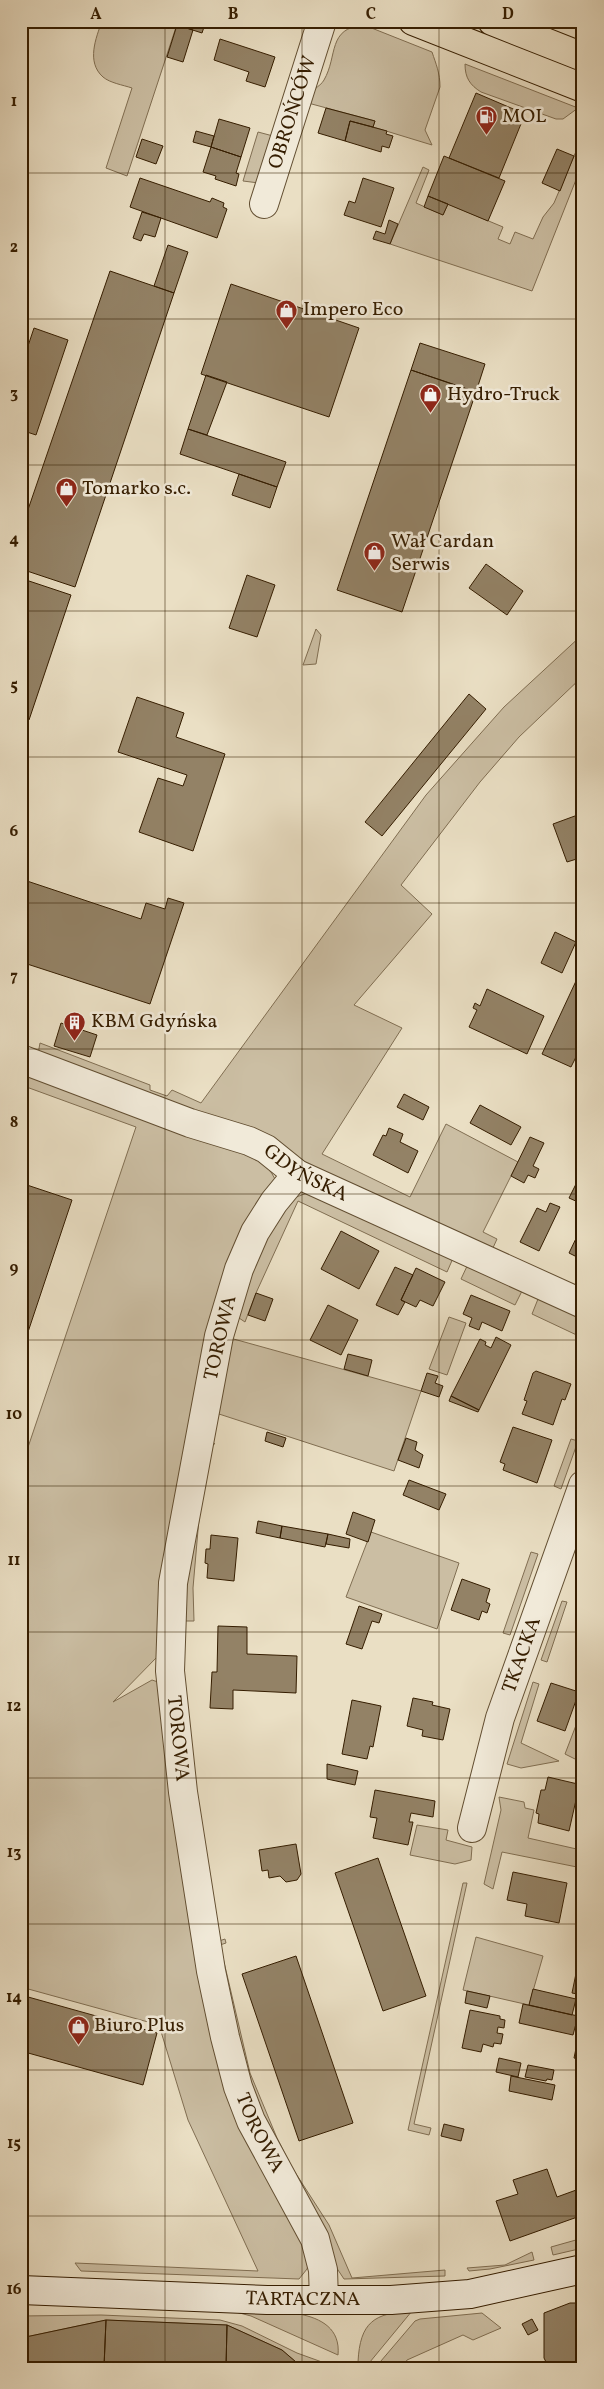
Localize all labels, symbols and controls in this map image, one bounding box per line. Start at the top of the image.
text: A [90,4,102,26]
text: B [228,4,239,26]
text: C [366,4,376,26]
text: D [502,4,514,26]
street label: OBROŃCÓW [262,52,324,173]
text: 1 [11,91,17,113]
place label: MOL [502,103,546,131]
fuel station icon: MOL [474,105,498,136]
text: 2 [10,237,18,259]
place label: Impero Eco [303,296,403,324]
shop icon: Impero Eco [275,298,299,329]
place label: Hydro-Truck [447,381,560,409]
text: 3 [10,383,18,405]
shop icon: Hydro-Truck [419,383,443,414]
place label: Tomarko s.c. [82,475,191,503]
shop icon: Tomarko s.c. [54,477,78,508]
place label: Wał Cardan Serwis [391,528,494,579]
text: 4 [9,529,19,551]
shop icon: Wał Cardan Serwis [363,541,387,572]
text: 5 [10,675,18,697]
text: 6 [10,821,19,843]
text: 7 [10,966,18,988]
place label: KBM Gdyńska [91,1008,218,1036]
building icon: KBM Gdyńska [63,1010,87,1041]
text: 8 [10,1112,18,1134]
street label: GDYŃSKA [257,1138,352,1209]
text: 9 [10,1258,19,1280]
street label: TOROWA [198,1293,244,1383]
text: 10 [6,1404,22,1426]
text: 11 [8,1550,20,1572]
street label: TKACKA [496,1613,549,1697]
street label: TOROWA [159,1694,196,1783]
text: 12 [7,1696,21,1718]
text: 13 [7,1842,21,1864]
text: 14 [6,1987,22,2009]
place label: Biuro Plus [94,2012,184,2040]
shop icon: Biuro Plus [66,2014,90,2045]
street label: TOROWA [228,2089,291,2178]
text: 15 [7,2133,21,2155]
text: 16 [6,2279,22,2301]
street label: TARTACZNA [245,2285,360,2314]

